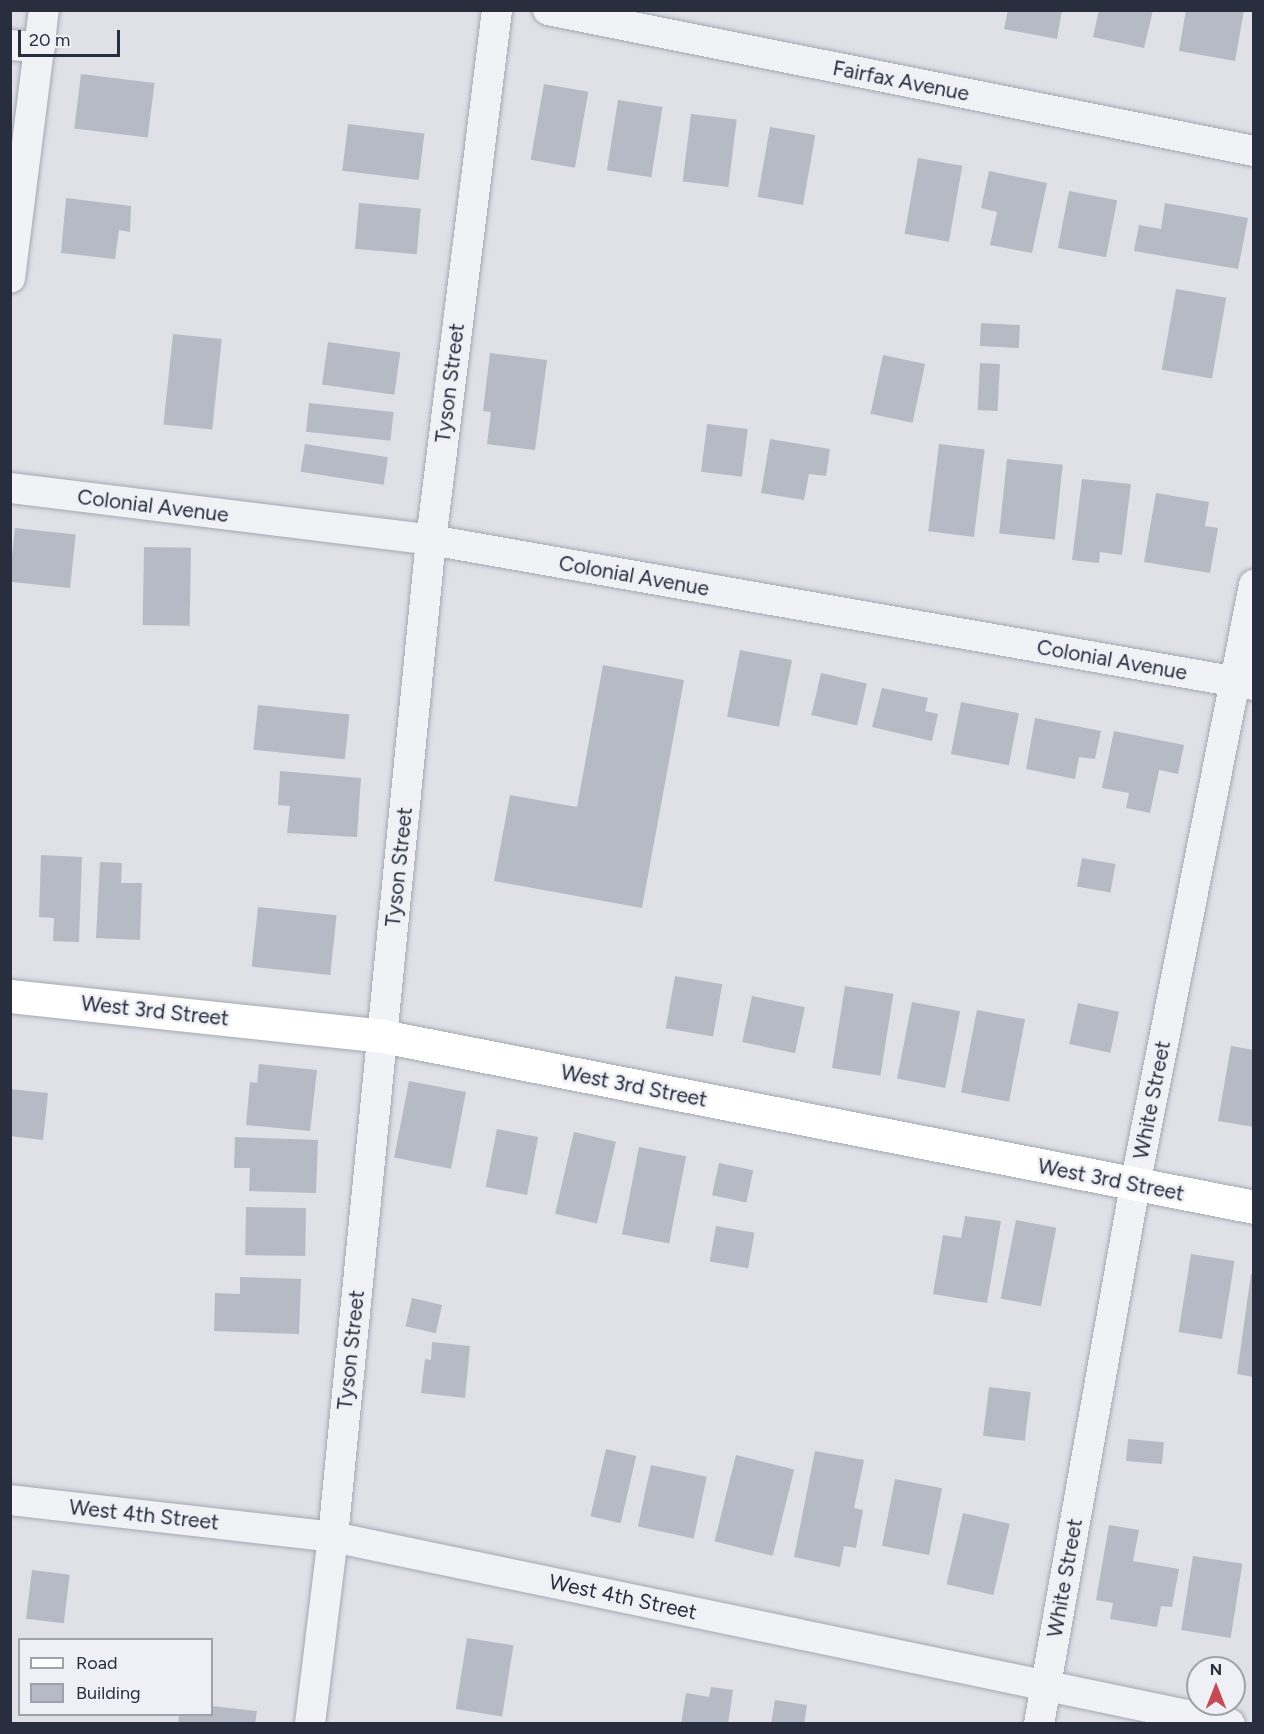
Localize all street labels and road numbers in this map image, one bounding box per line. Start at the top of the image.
street label: Fairfax Avenue [831,55,971,107]
street label: Tyson Street [430,322,470,444]
street label: Colonial Avenue [76,484,230,528]
street label: Colonial Avenue [557,550,711,602]
street label: Colonial Avenue [1035,634,1189,686]
street label: Tyson Street [380,806,418,928]
street label: West 3rd Street [80,991,230,1031]
street label: White Street [1128,1039,1176,1161]
street label: West 3rd Street [559,1059,709,1113]
street label: West 3rd Street [1036,1153,1186,1207]
street label: Tyson Street [332,1289,370,1411]
street label: West 4th Street [68,1495,220,1535]
street label: White Street [1042,1517,1088,1639]
street label: West 4th Street [547,1569,699,1625]

